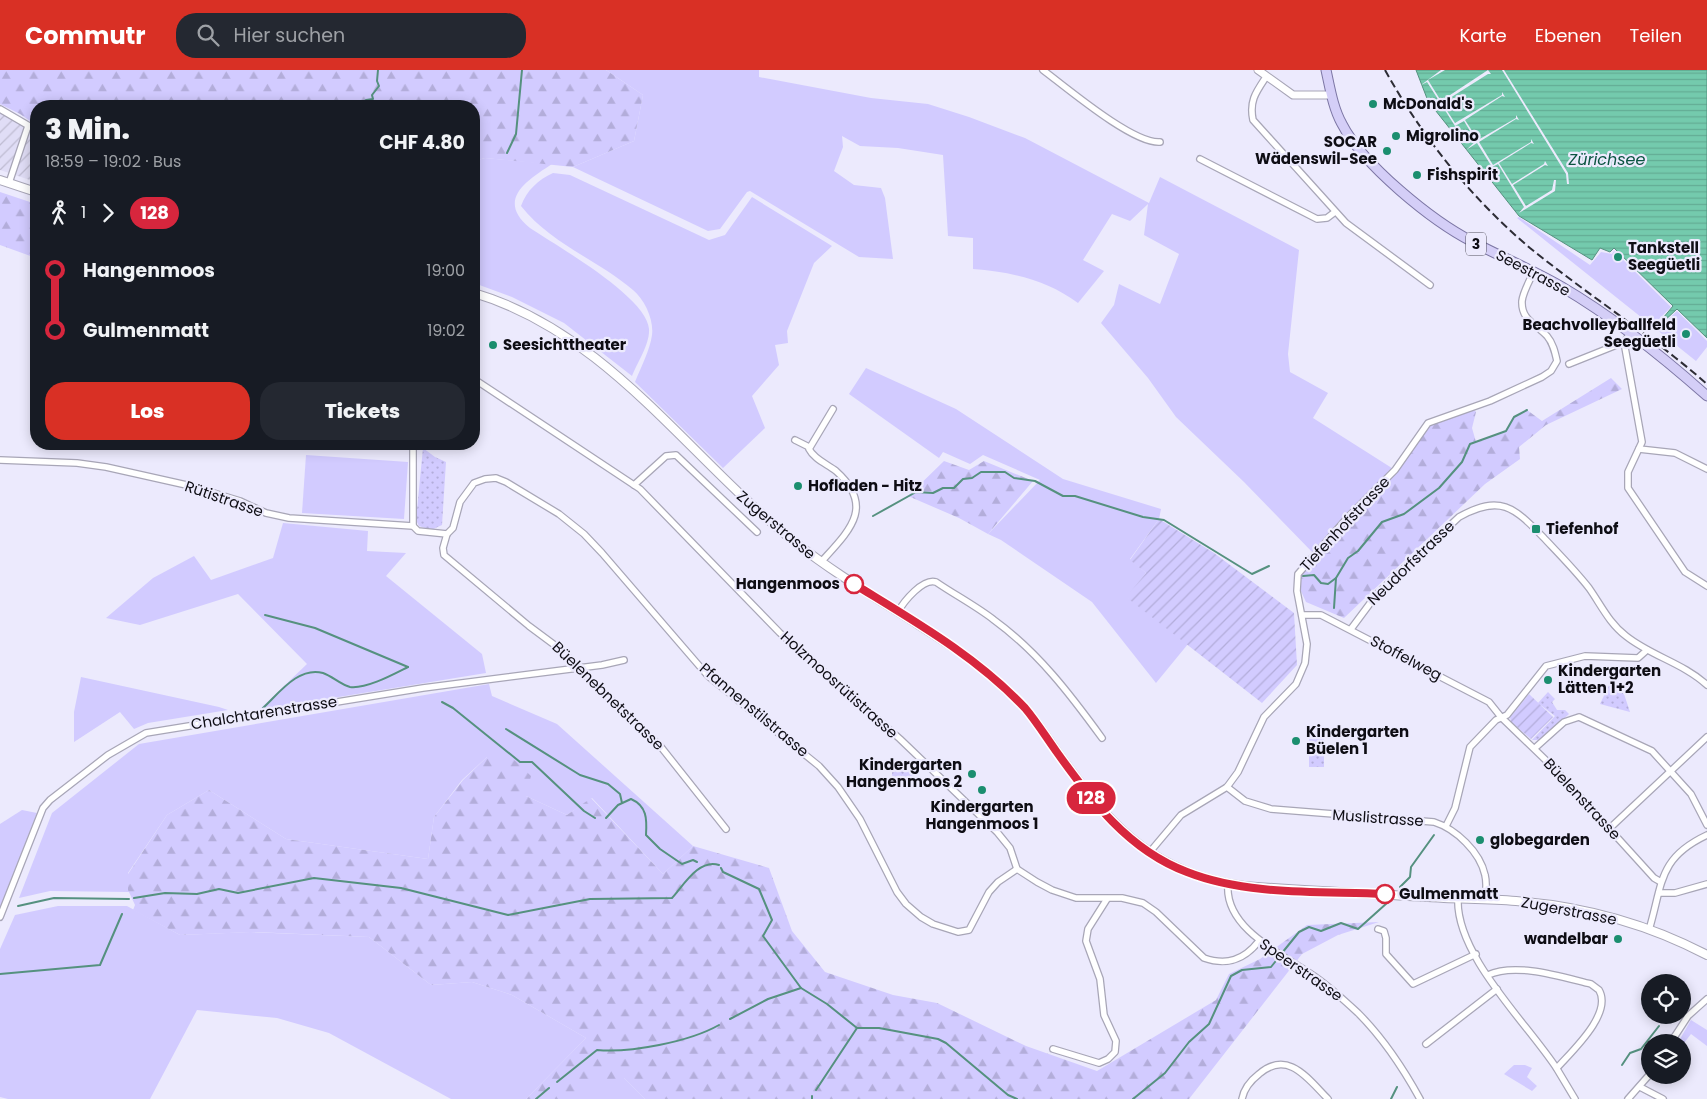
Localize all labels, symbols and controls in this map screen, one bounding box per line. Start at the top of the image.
search box [176,13,526,58]
text: Commutr [25,19,146,52]
icon: search [194,21,222,49]
text: Hier suchen [234,22,345,49]
text: Karte [1459,23,1507,48]
text: Ebenen [1535,23,1602,48]
text: Teilen [1630,23,1682,48]
place label: McDonald's [1383,93,1473,114]
marker: McDonald's [1367,98,1379,110]
text: 3 Min. [45,110,130,149]
place label: Migrolino [1406,125,1479,146]
text: CHF 4.80 [379,129,465,156]
marker: Migrolino [1390,130,1402,142]
place label: SOCAR Wädenswil-See [1255,131,1377,169]
marker: SOCAR Wädenswil-See [1381,145,1393,157]
water label: Zürichsee [1568,148,1646,171]
text: 18:59 – 19:02 · Bus [45,150,181,173]
place label: Fishspirit [1427,164,1498,185]
marker: Fishspirit [1411,169,1423,181]
icon: walk [45,199,73,227]
icon: forward [94,199,122,227]
text: 128 [140,200,169,225]
text: 1 [81,201,86,224]
road number: 3 [1466,232,1486,255]
place label: Tankstell Seegüetli [1628,237,1700,275]
street label: Seestrasse [1492,244,1574,301]
marker: Tankstell Seegüetli [1612,251,1624,263]
text: Hangenmoos [83,257,215,284]
text: 19:00 [426,259,465,282]
place label: Beachvolleyballfeld Seegüetli [1523,314,1676,352]
text: Gulmenmatt [83,317,209,344]
text: 19:02 [427,319,465,342]
marker: Beachvolleyballfeld Seegüetli [1680,328,1692,340]
place label: Seesichttheater [503,334,627,355]
marker: Seesichttheater [487,339,499,351]
button: Los [45,382,250,440]
button: Tickets [260,382,465,440]
street label: Tiefenhofstrasse [1295,471,1394,576]
street label: Rütistrasse [182,475,266,522]
place label: Hofladen - Hitz [808,475,922,496]
marker: Hofladen - Hitz [792,480,804,492]
street label: Zugerstrasse [733,485,820,564]
street label: Neudorfstrasse [1362,516,1459,610]
place label: Tiefenhof [1546,518,1619,539]
marker: Tiefenhof [1530,523,1542,535]
place label: Hangenmoos [736,573,840,594]
marker: Hangenmoos [844,574,864,594]
street label: Holzmoosrütistrasse [776,626,903,743]
street label: Stoffelweg [1367,630,1446,685]
street label: Büelenebnetstrasse [548,637,669,755]
street label: Pfannenstilstrasse [695,658,813,762]
place label: Kindergarten Lätten 1+2 [1558,660,1661,698]
marker: Kindergarten Lätten 1+2 [1542,674,1554,686]
street label: Chalchtarenstrasse [189,691,339,734]
place label: Kindergarten Büelen 1 [1306,721,1409,759]
marker: Kindergarten Büelen 1 [1290,735,1302,747]
street label: Büelenstrasse [1539,753,1626,844]
place label: Kindergarten Hangenmoos 2 [846,754,962,792]
marker: Kindergarten Hangenmoos 2 [966,768,978,780]
line badge: 128 [1062,782,1120,814]
marker: Kindergarten Hangenmoos 1 [976,784,988,796]
text: 128 [1077,785,1105,810]
place label: Kindergarten Hangenmoos 1 [926,796,1038,834]
street label: Muslistrasse [1332,804,1425,831]
place label: globegarden [1490,829,1590,850]
marker: globegarden [1474,834,1486,846]
place label: Gulmenmatt [1399,883,1498,904]
marker: Gulmenmatt [1375,884,1395,904]
street label: Zugerstrasse [1520,891,1619,930]
place label: wandelbar [1524,928,1609,949]
street label: Speerstrasse [1255,933,1347,1006]
marker: wandelbar [1612,933,1624,945]
map controls [1641,974,1691,1084]
button: locate [1641,974,1691,1024]
button: layers [1641,1034,1691,1084]

